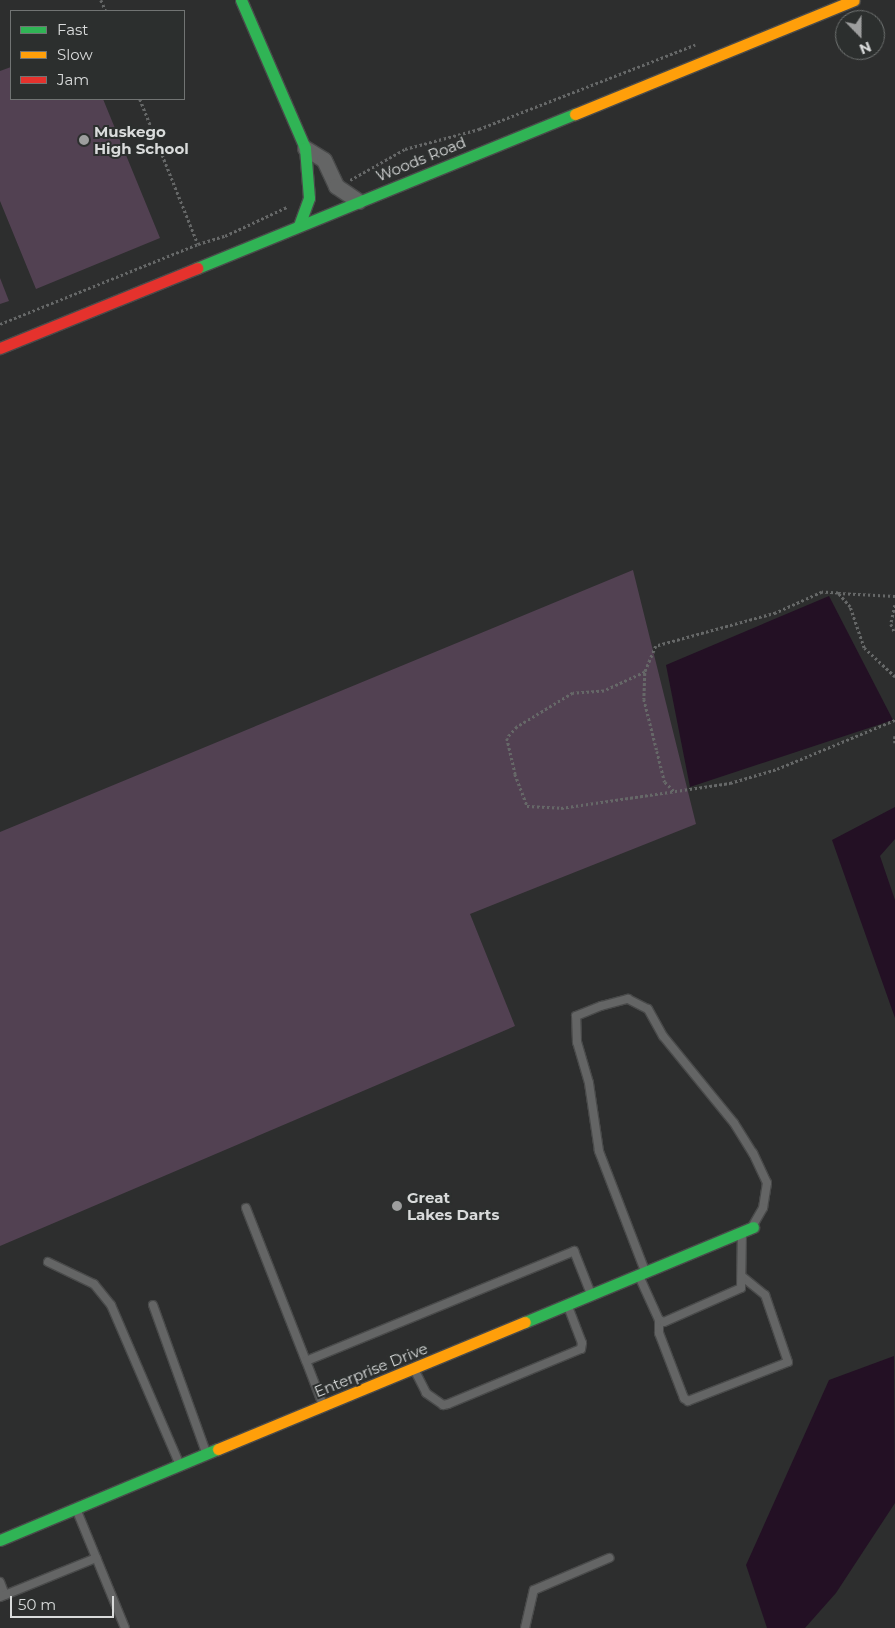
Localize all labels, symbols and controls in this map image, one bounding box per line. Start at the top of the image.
legend [10,10,185,100]
north arrow [835,10,885,60]
text: Fast [57,20,88,39]
text: N [857,38,874,58]
text: Slow [57,45,93,64]
text: Jam [57,70,89,89]
place label: Muskego High School [94,122,189,157]
street label: Woods Road [373,133,469,185]
marker: Muskego High School [78,134,90,146]
place label: Great Lakes Darts [407,1188,499,1223]
marker: Great Lakes Darts [391,1200,403,1212]
street label: Enterprise Drive [312,1339,430,1401]
scale bar [12,1586,116,1618]
text: 50 m [18,1595,56,1614]

